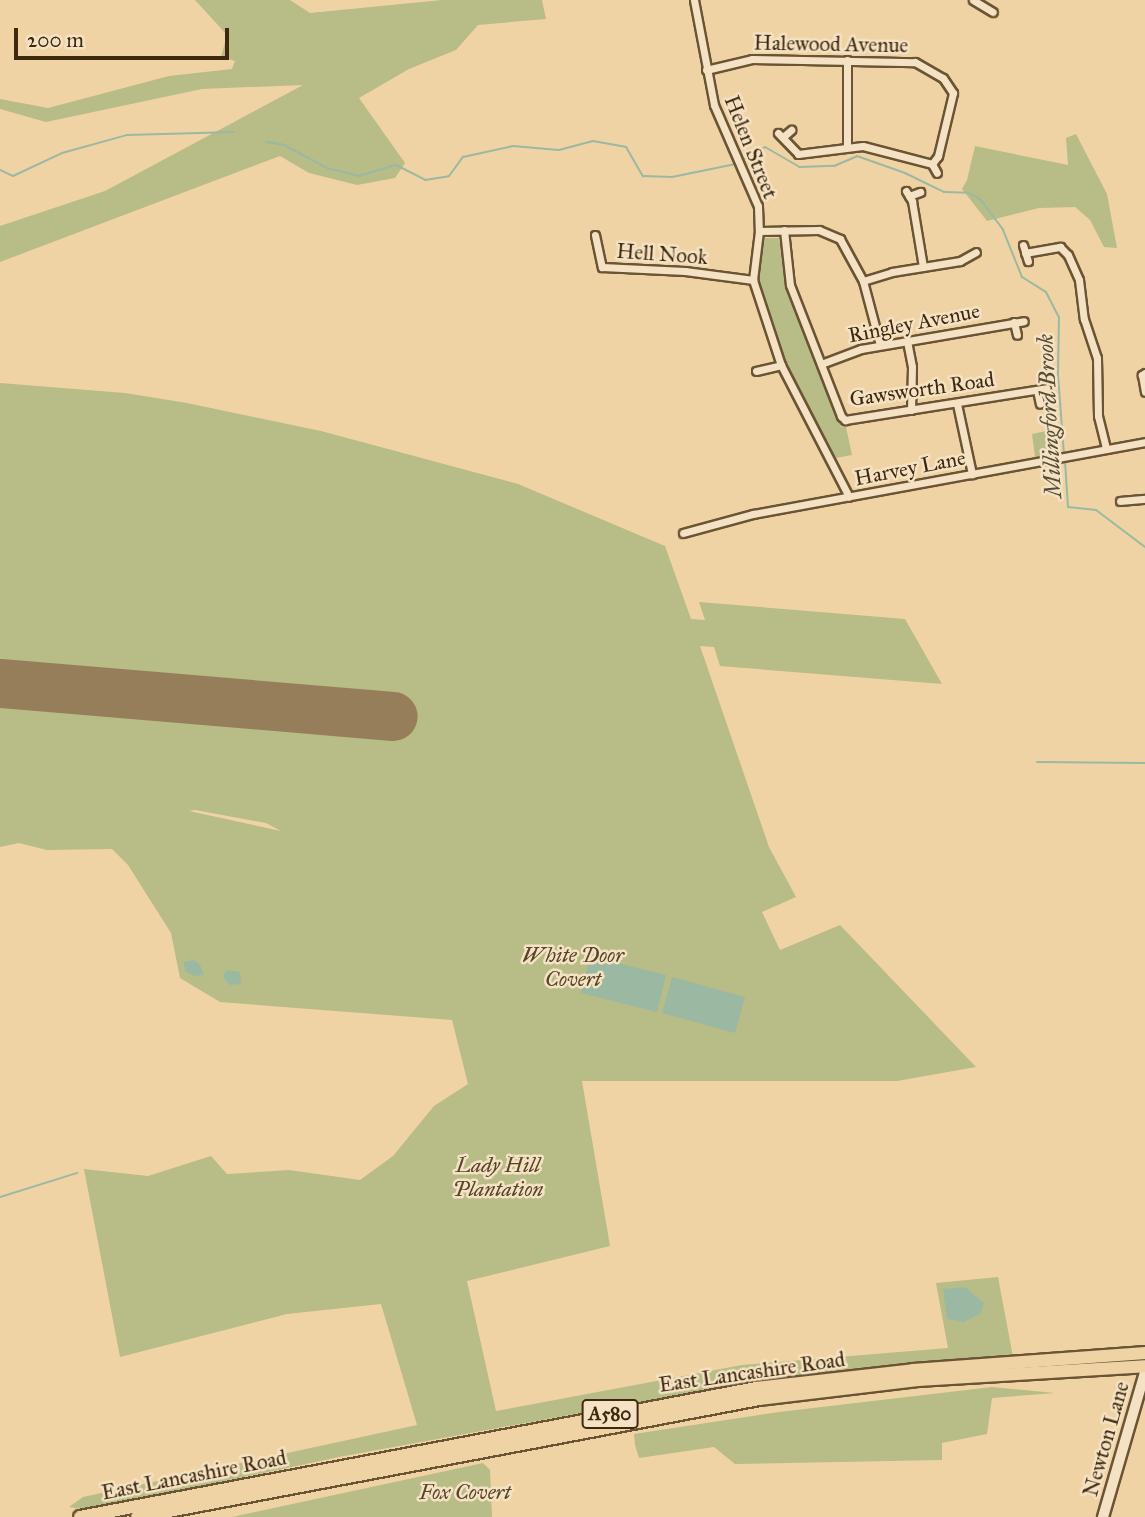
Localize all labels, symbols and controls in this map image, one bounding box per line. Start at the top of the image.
scale bar [18,14,233,58]
text: 200 m [27,27,84,53]
street label: Halewood Avenue [753,30,909,58]
street label: Helen Street [719,92,783,202]
street label: Hell Nook [616,238,708,270]
street label: Ringley Avenue [846,298,982,348]
water label: Millingford Brook [1031,333,1067,499]
street label: Gawsworth Road [848,366,996,412]
street label: Harvey Lane [852,445,968,491]
park label: White Door Covert [522,942,624,992]
park label: Lady Hill Plantation [453,1152,543,1202]
street label: East Lancashire Road [657,1346,847,1398]
street label: Newton Lane [1078,1379,1134,1499]
road number: A580 [580,1398,640,1430]
street label: East Lancashire Road [99,1445,289,1505]
park label: Fox Covert [419,1479,511,1505]

